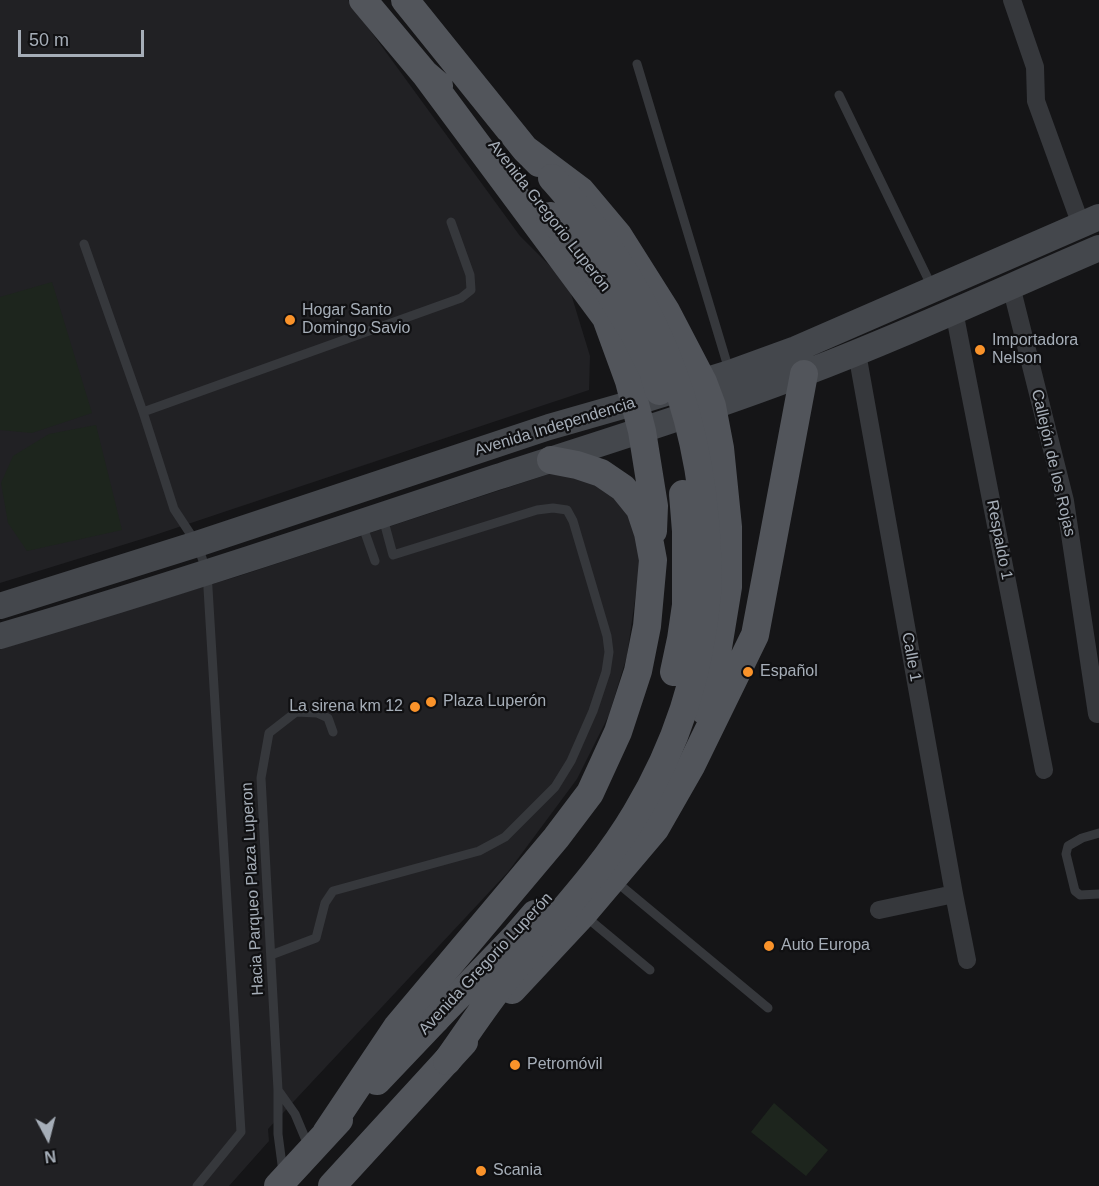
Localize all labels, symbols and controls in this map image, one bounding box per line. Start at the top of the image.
scale bar [21,18,147,56]
text: 50 m [29,30,69,50]
street label: Avenida Gregorio Luperón [484,136,614,296]
place label: Hogar Santo Domingo Savio [302,301,410,339]
marker: Hogar Santo Domingo Savio [283,313,297,327]
place label: Importadora Nelson [992,331,1078,369]
marker: Importadora Nelson [973,343,987,357]
street label: Callejón de los Rojas [1027,388,1079,538]
street label: Avenida Independencia [472,393,638,461]
street label: Respaldo 1 [982,498,1016,582]
street label: Calle 1 [897,631,925,683]
place label: Español [760,662,818,682]
marker: Español [741,665,755,679]
place label: Plaza Luperón [443,692,546,712]
marker: Plaza Luperón [424,695,438,709]
place label: La sirena km 12 [289,697,403,717]
marker: La sirena km 12 [408,700,422,714]
street label: Hacia Parqueo Plaza Luperon [238,782,268,996]
street label: Avenida Gregorio Luperón [415,889,557,1039]
place label: Auto Europa [781,936,870,956]
marker: Auto Europa [762,939,776,953]
place label: Petromóvil [527,1055,603,1075]
marker: Petromóvil [508,1058,522,1072]
north arrow [18,1108,78,1168]
text: N [43,1147,57,1166]
place label: Scania [493,1161,542,1181]
marker: Scania [474,1164,488,1178]

